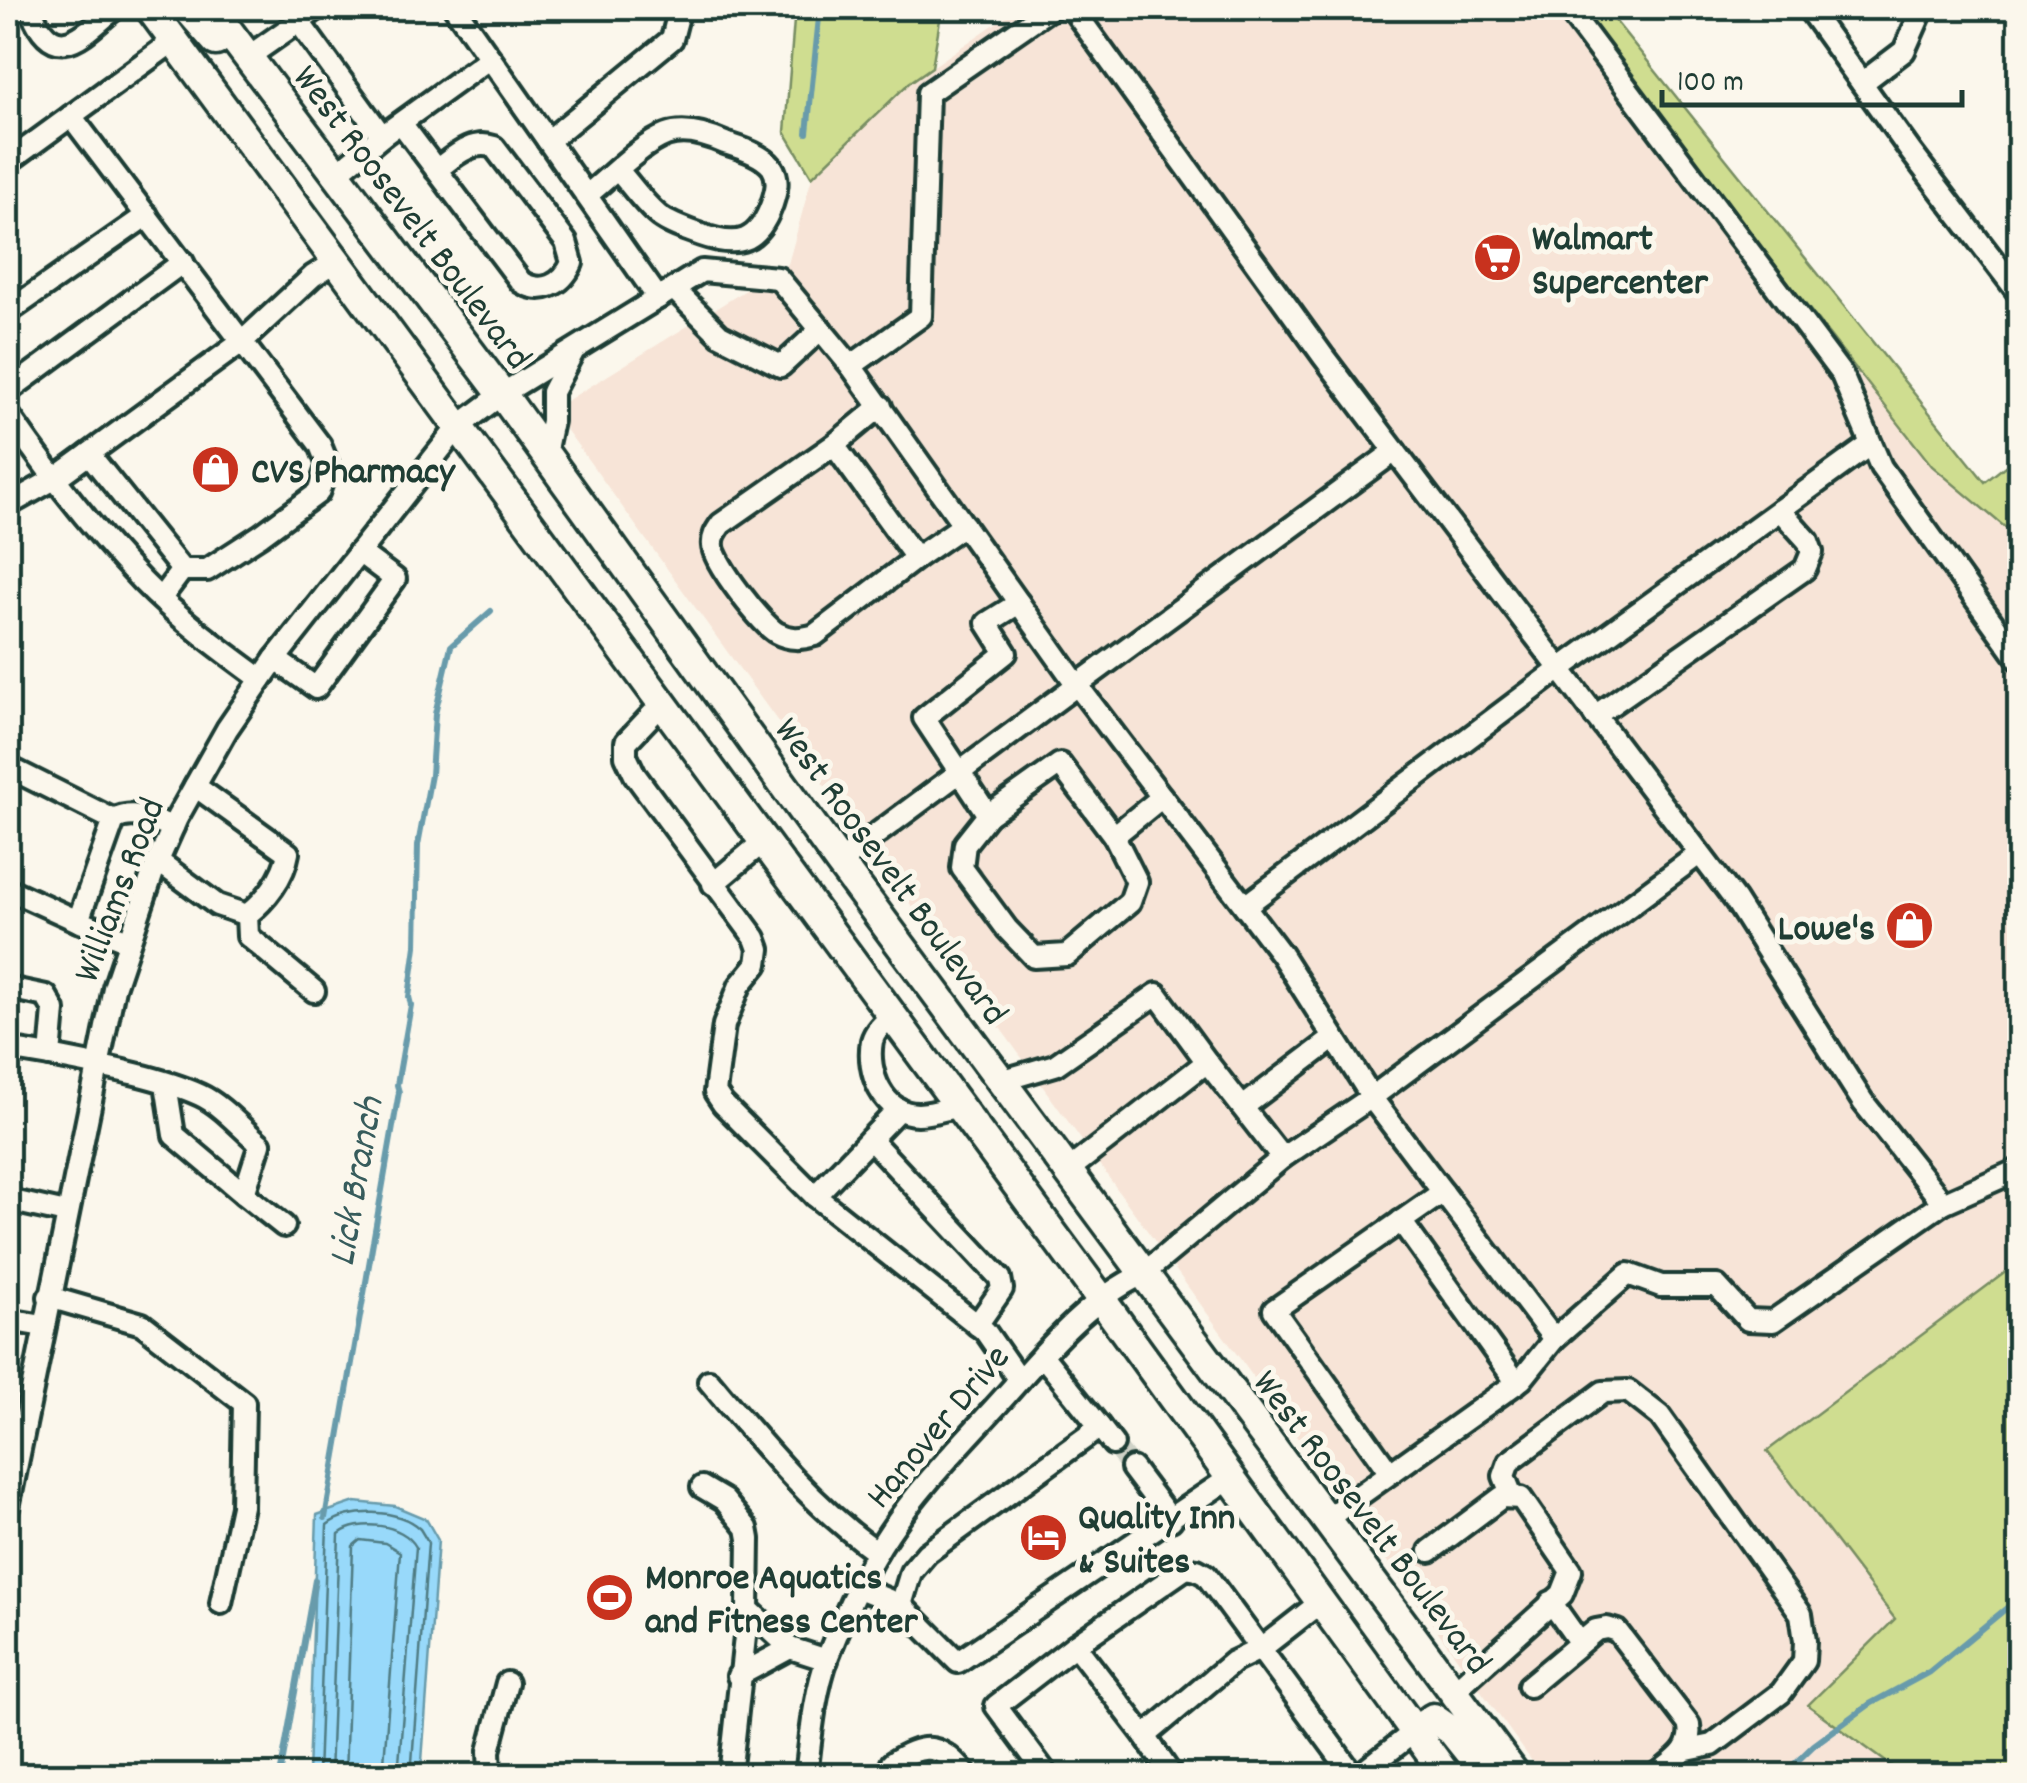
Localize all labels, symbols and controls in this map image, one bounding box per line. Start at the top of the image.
scale bar [1662,45,1962,107]
street label: West Roosevelt Boulevard [277,55,543,383]
text: 100 m [1677,63,1744,106]
place label: Walmart Supercenter [1532,214,1709,313]
supermarket icon: Walmart Supercenter [1471,232,1523,284]
shop icon: CVS Pharmacy [190,443,242,495]
place label: CVS Pharmacy [251,447,456,502]
street label: West Roosevelt Boulevard [758,708,1019,1039]
street label: Williams Road [62,791,182,991]
shop icon: Lowe's [1884,900,1936,952]
place label: Lowe's [1778,904,1875,959]
water label: Lick Branch [317,1091,403,1271]
street label: Hanover Drive [855,1334,1026,1523]
street label: West Roosevelt Boulevard [1237,1360,1503,1688]
place label: Quality Inn & Suites [1078,1493,1235,1592]
hotel icon: Quality Inn & Suites [1017,1511,1069,1563]
place label: Monroe Aquatics and Fitness Center [645,1553,919,1652]
sports icon: Monroe Aquatics and Fitness Center [584,1571,636,1623]

